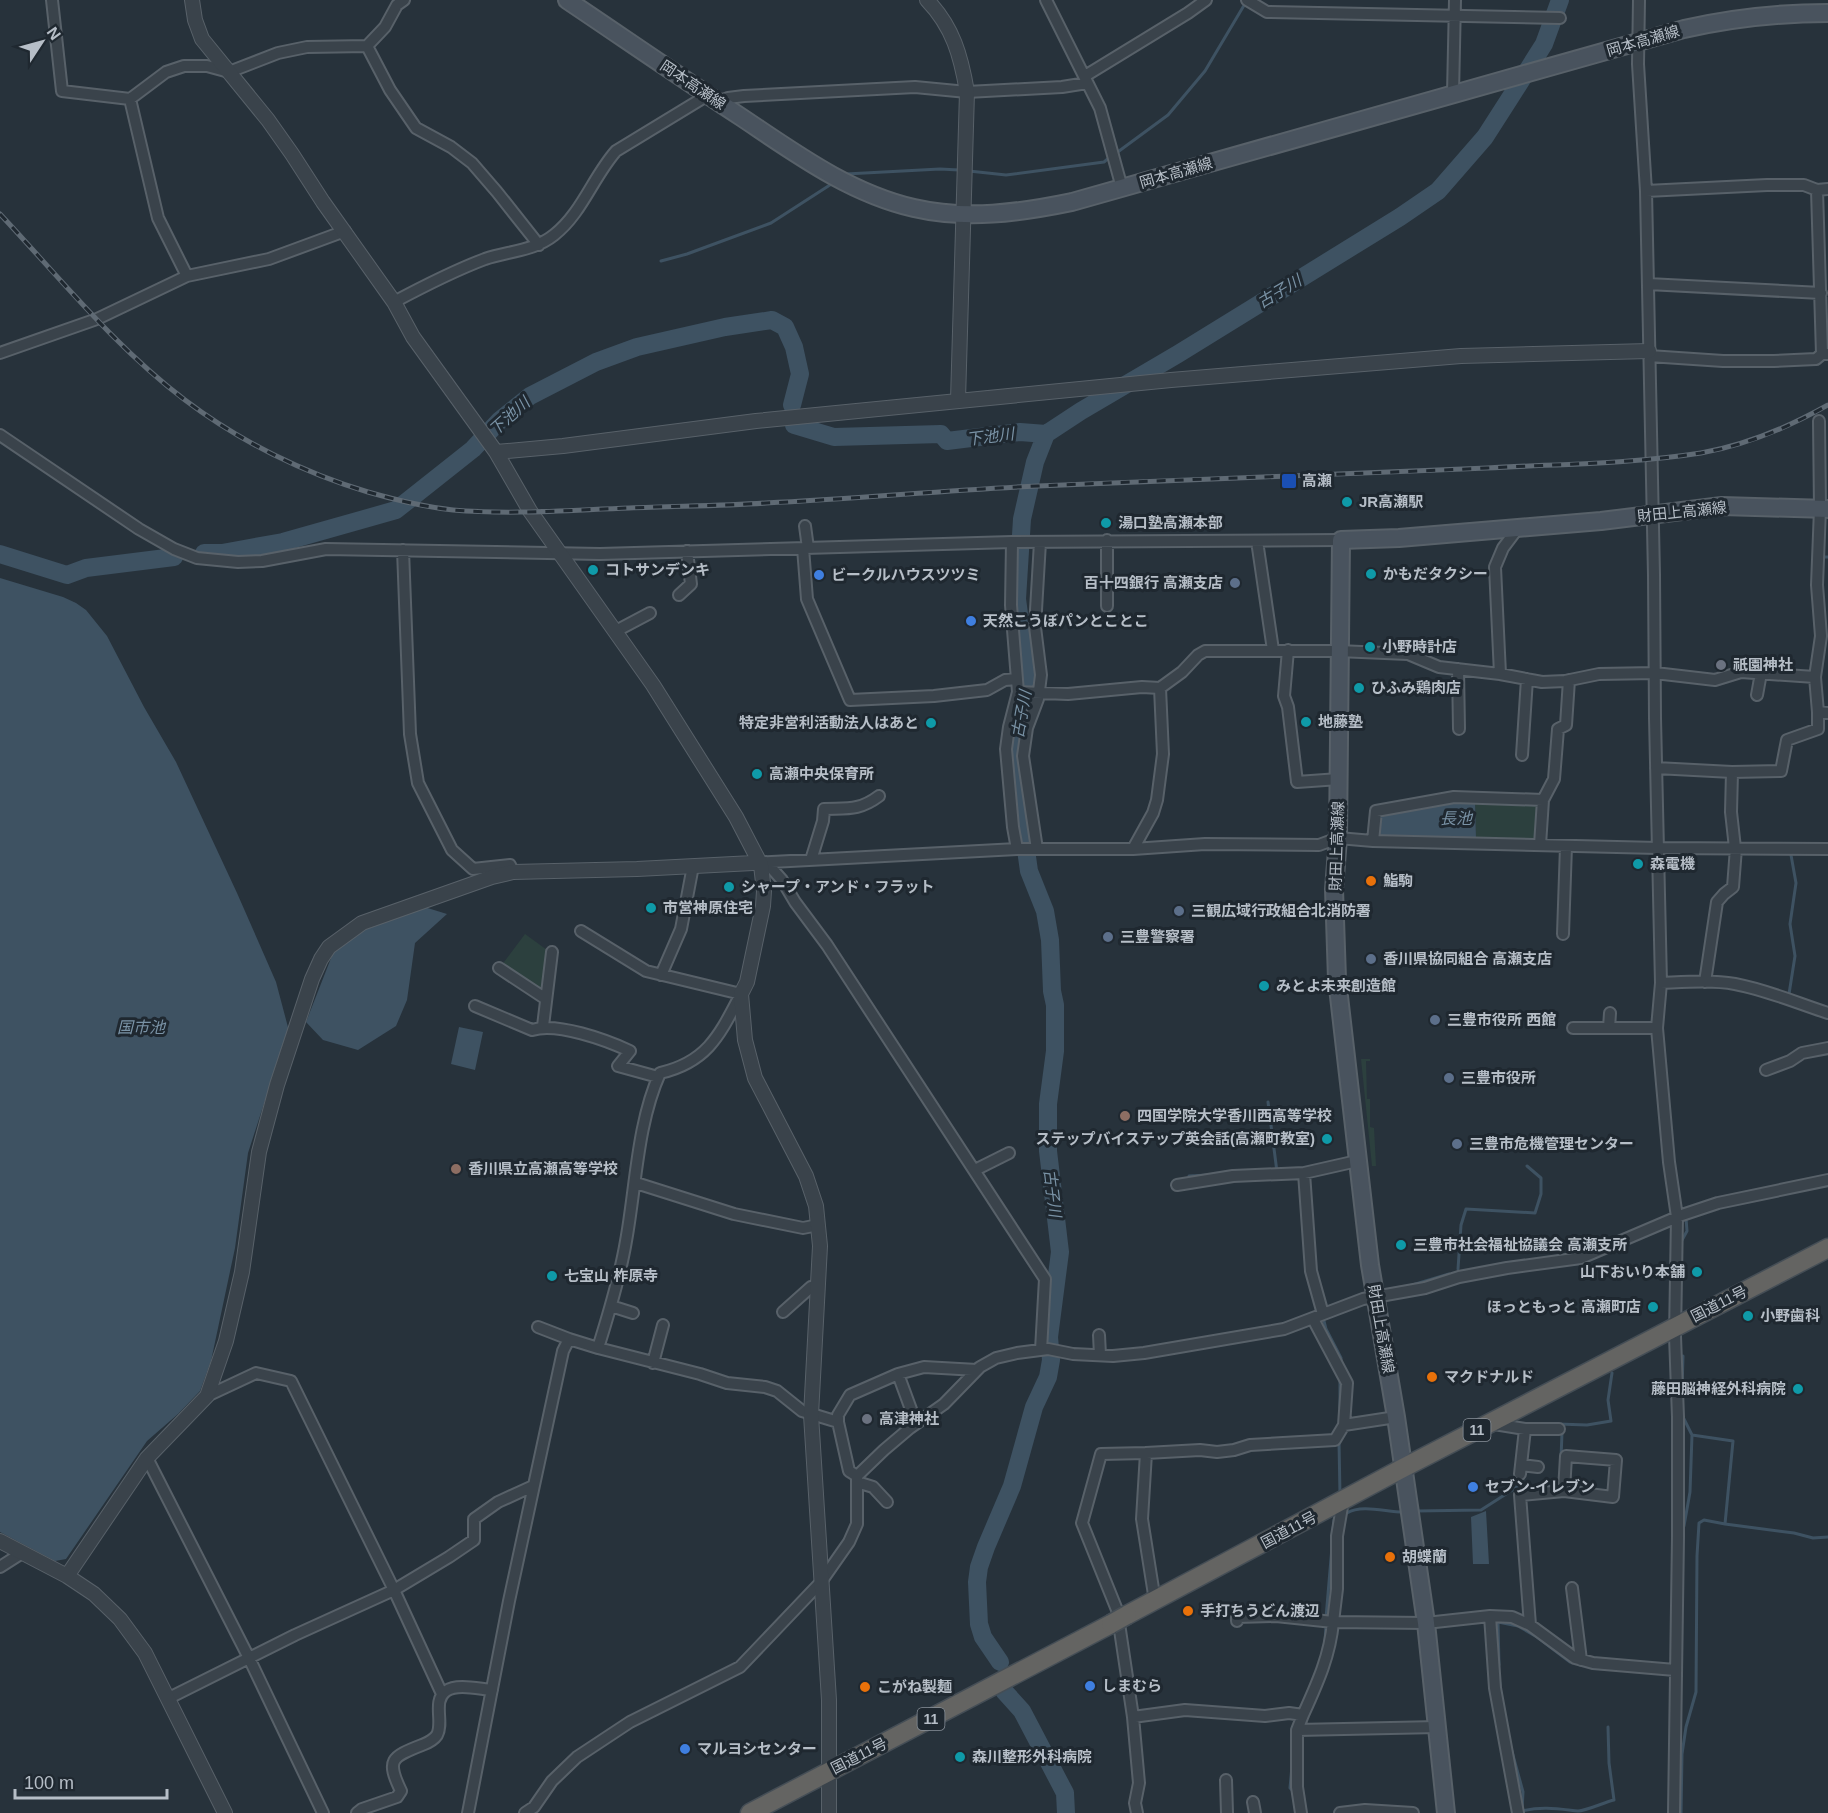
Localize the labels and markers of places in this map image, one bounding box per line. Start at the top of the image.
marker: 高瀬 [1280,472,1298,490]
place label: 高瀬 [1302,472,1332,489]
place label: JR高瀬駅 [1359,493,1423,510]
marker: JR高瀬駅 [1340,495,1354,509]
place label: 湯口塾高瀬本部 [1118,514,1223,531]
marker: 湯口塾高瀬本部 [1099,516,1113,530]
place label: コトサンデンキ [605,561,710,578]
marker: コトサンデンキ [586,563,600,577]
place label: かもだタクシー [1383,565,1488,582]
place label: ビークルハウスツツミ [831,566,981,583]
marker: かもだタクシー [1364,567,1378,581]
marker: ビークルハウスツツミ [812,568,826,582]
place label: 百十四銀行 高瀬支店 [1084,574,1223,591]
marker: 百十四銀行 高瀬支店 [1228,576,1242,590]
place label: 天然こうぼパンとことこ [983,612,1149,629]
marker: 天然こうぼパンとことこ [964,614,978,628]
place label: 小野時計店 [1382,638,1457,655]
marker: 小野時計店 [1363,640,1377,654]
place label: 祇園神社 [1733,656,1793,673]
marker: 祇園神社 [1714,658,1728,672]
place label: ひふみ鶏肉店 [1371,679,1461,696]
marker: ひふみ鶏肉店 [1352,681,1366,695]
place label: 地藤塾 [1318,713,1363,730]
place label: 特定非営利活動法人はあと [739,714,919,731]
marker: 地藤塾 [1299,715,1313,729]
marker: 特定非営利活動法人はあと [924,716,938,730]
place label: 高瀬中央保育所 [769,765,874,782]
marker: 高瀬中央保育所 [750,767,764,781]
place label: 森電機 [1650,855,1695,872]
marker: 森電機 [1631,857,1645,871]
place label: 鮨駒 [1383,872,1413,889]
marker: 鮨駒 [1364,874,1378,888]
place label: シャープ・アンド・フラット [741,878,935,895]
marker: シャープ・アンド・フラット [722,880,736,894]
place label: 市営神原住宅 [663,899,753,916]
marker: 市営神原住宅 [644,901,658,915]
place label: 三観広域行政組合北消防署 [1191,902,1371,919]
marker: 三観広域行政組合北消防署 [1172,904,1186,918]
place label: 三豊警察署 [1120,928,1195,945]
marker: 三豊警察署 [1101,930,1115,944]
place label: 香川県協同組合 高瀬支店 [1383,950,1552,967]
marker: 香川県協同組合 高瀬支店 [1364,952,1378,966]
place label: みとよ未来創造館 [1276,977,1396,994]
marker: みとよ未来創造館 [1257,979,1271,993]
place label: 三豊市役所 西館 [1447,1011,1556,1028]
marker: 三豊市役所 西館 [1428,1013,1442,1027]
place label: 三豊市役所 [1461,1069,1536,1086]
marker: 三豊市役所 [1442,1071,1456,1085]
place label: 四国学院大学香川西高等学校 [1137,1107,1332,1124]
marker: 四国学院大学香川西高等学校 [1118,1109,1132,1123]
place label: ステップバイステップ英会話(高瀬町教室) [1035,1130,1315,1147]
marker: ステップバイステップ英会話(高瀬町教室) [1320,1132,1334,1146]
place label: 三豊市危機管理センター [1469,1135,1634,1152]
marker: 三豊市危機管理センター [1450,1137,1464,1151]
place label: 香川県立高瀬高等学校 [468,1160,618,1177]
marker: 香川県立高瀬高等学校 [449,1162,463,1176]
place label: 三豊市社会福祉協議会 高瀬支所 [1413,1236,1627,1253]
marker: 三豊市社会福祉協議会 高瀬支所 [1394,1238,1408,1252]
place label: 山下おいり本舗 [1580,1263,1685,1280]
marker: 山下おいり本舗 [1690,1265,1704,1279]
place label: 七宝山 柞原寺 [564,1267,658,1284]
marker: 七宝山 柞原寺 [545,1269,559,1283]
place label: ほっともっと 高瀬町店 [1487,1298,1641,1315]
marker: ほっともっと 高瀬町店 [1646,1300,1660,1314]
place label: 小野歯科 [1760,1307,1820,1324]
marker: 小野歯科 [1741,1309,1755,1323]
place label: マクドナルド [1444,1368,1534,1385]
marker: マクドナルド [1425,1370,1439,1384]
place label: 藤田脳神経外科病院 [1651,1380,1786,1397]
marker: 藤田脳神経外科病院 [1791,1382,1805,1396]
place label: 高津神社 [879,1410,939,1427]
marker: 高津神社 [860,1412,874,1426]
place label: セブン-イレブン [1485,1478,1595,1495]
marker: セブン-イレブン [1466,1480,1480,1494]
place label: 胡蝶蘭 [1402,1548,1447,1565]
marker: 胡蝶蘭 [1383,1550,1397,1564]
place label: 手打ちうどん渡辺 [1200,1602,1320,1619]
marker: 手打ちうどん渡辺 [1181,1604,1195,1618]
place label: しまむら [1102,1677,1162,1694]
place label: こがね製麺 [877,1678,952,1695]
marker: しまむら [1083,1679,1097,1693]
marker: こがね製麺 [858,1680,872,1694]
place label: マルヨシセンター [697,1740,817,1757]
marker: マルヨシセンター [678,1742,692,1756]
place label: 森川整形外科病院 [972,1748,1092,1765]
marker: 森川整形外科病院 [953,1750,967,1764]

